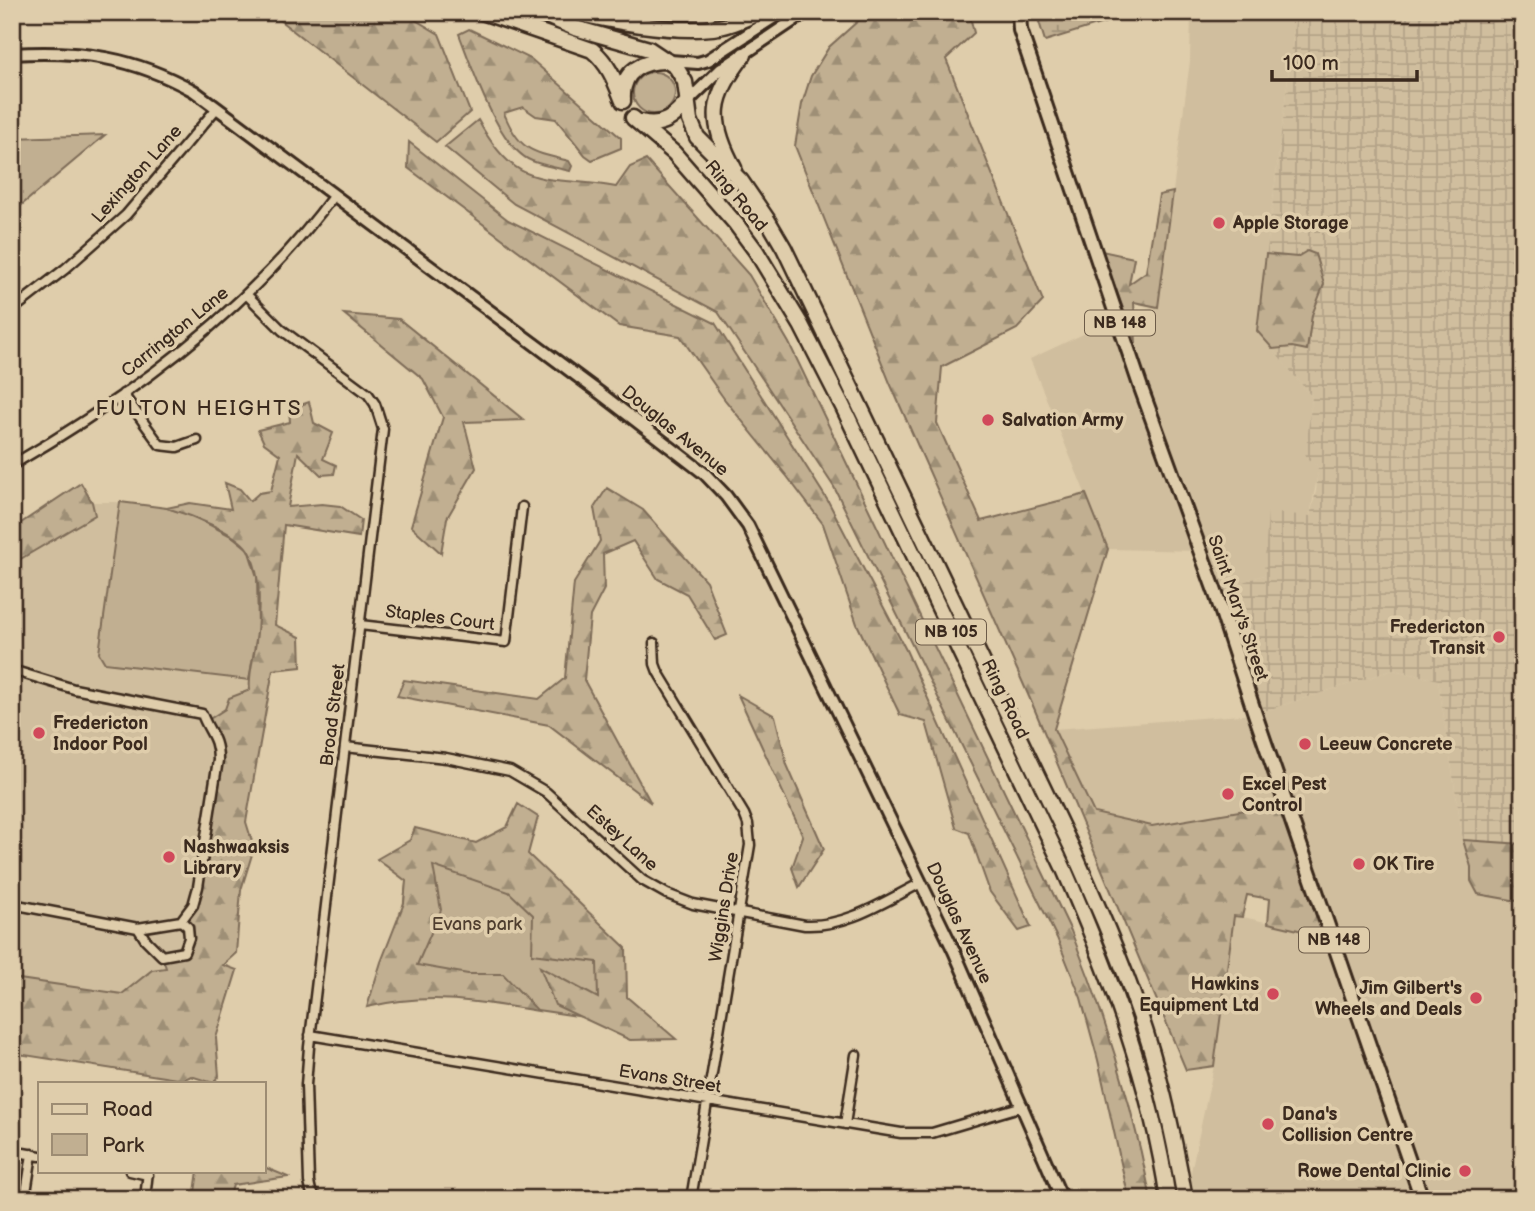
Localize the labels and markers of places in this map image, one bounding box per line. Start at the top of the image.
place label: Apple Storage [1232,213,1349,234]
marker: Apple Storage [1211,215,1227,231]
place label: Salvation Army [1002,410,1124,431]
marker: Salvation Army [980,412,996,428]
place label: Fredericton Transit [1390,617,1485,659]
marker: Fredericton Transit [1491,629,1507,645]
place label: Fredericton Indoor Pool [53,713,148,755]
marker: Fredericton Indoor Pool [31,725,47,741]
place label: Leeuw Concrete [1319,734,1453,755]
marker: Leeuw Concrete [1297,736,1313,752]
place label: Excel Pest Control [1242,774,1327,816]
marker: Excel Pest Control [1220,786,1236,802]
place label: Nashwaaksis Library [183,837,289,879]
marker: Nashwaaksis Library [161,849,177,865]
place label: OK Tire [1373,854,1434,875]
marker: OK Tire [1351,856,1367,872]
place label: Hawkins Equipment Ltd [1139,974,1259,1016]
place label: Jim Gilbert's Wheels and Deals [1315,978,1462,1020]
marker: Hawkins Equipment Ltd [1265,986,1281,1002]
marker: Jim Gilbert's Wheels and Deals [1468,990,1484,1006]
place label: Dana's Collision Centre [1282,1104,1413,1146]
marker: Dana's Collision Centre [1260,1116,1276,1132]
place label: Rowe Dental Clinic [1297,1161,1451,1182]
marker: Rowe Dental Clinic [1457,1163,1473,1179]

